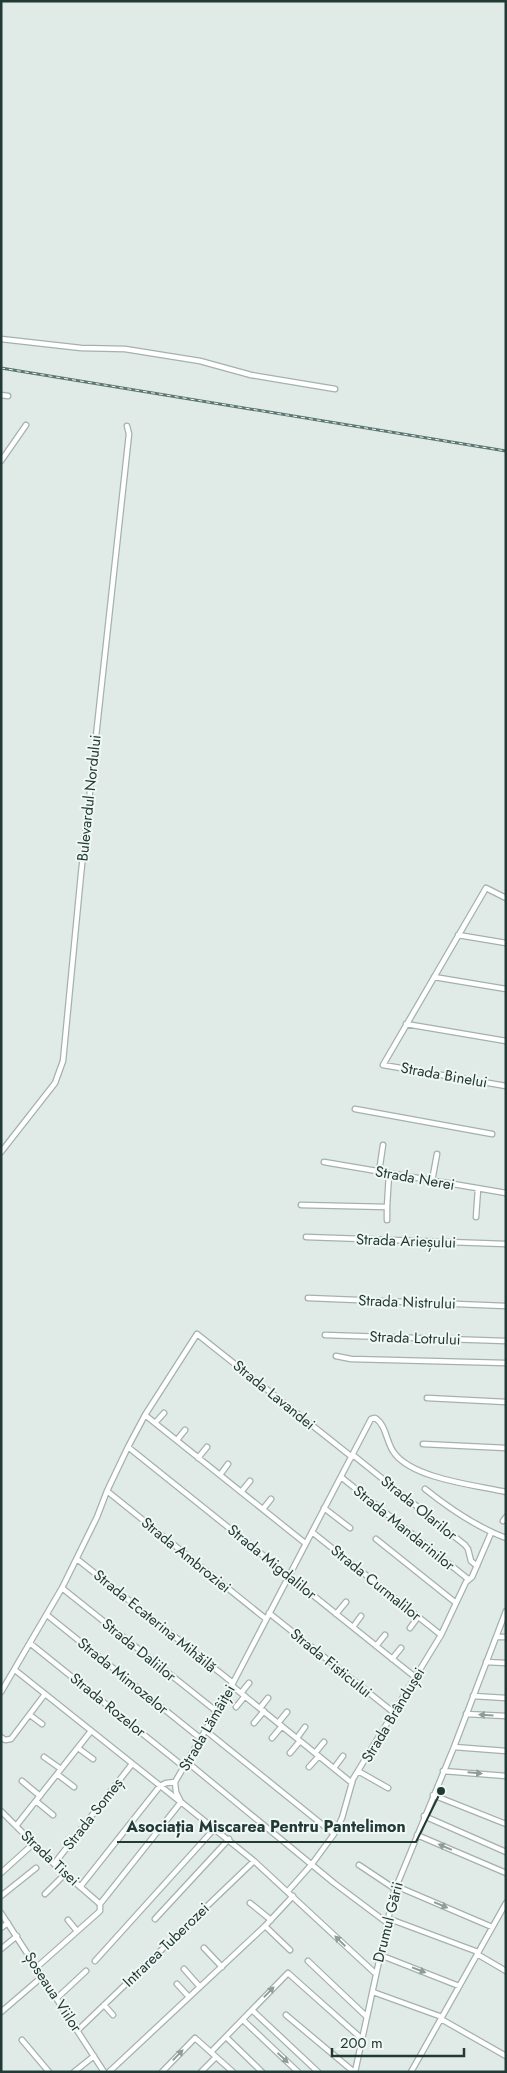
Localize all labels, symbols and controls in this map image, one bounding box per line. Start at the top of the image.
street label: Bulevardul Nordului [71,734,107,862]
street label: Strada Binelui [399,1057,489,1093]
street label: Strada Nerei [374,1160,456,1196]
street label: Strada Arieșului [356,1228,456,1254]
street label: Strada Nistrului [358,1289,456,1315]
street label: Strada Lotrului [369,1325,461,1351]
street label: Strada Lavandei [228,1355,320,1435]
street label: Strada Olarilor [376,1470,463,1546]
street label: Strada Mandarinilor [348,1480,460,1576]
street label: Strada Ambroziei [136,1512,236,1598]
street label: Strada Migdalilor [223,1519,322,1605]
street label: Strada Curmalilor [326,1540,427,1627]
street label: Strada Ecaterina Mihăilă [89,1564,221,1678]
street label: Strada Daliilor [97,1613,182,1687]
street label: Strada Fisticului [285,1623,377,1703]
street label: Strada Mimozelor [73,1632,174,1720]
street label: Strada Brândușei [356,1663,430,1767]
street label: Strada Rozelor [65,1668,151,1743]
street label: Strada Lămâiței [173,1681,241,1775]
one-way arrow [478,1710,494,1718]
one-way arrow [467,1770,483,1778]
street label: Strada Someș [58,1773,128,1855]
callout: Asociația Miscarea Pentru Pantelimon [117,1811,416,1842]
text: Asociația Miscarea Pentru Pantelimon [125,1815,406,1838]
street label: Strada Tisei [16,1825,84,1891]
one-way arrow [438,1843,452,1851]
street label: Drumul Gării [367,1879,409,1965]
street label: Intrarea Tuberozei [118,1898,214,1992]
one-way arrow [434,1901,448,1909]
one-way arrow [335,1935,347,1947]
street label: Șoseaua Viilor [19,1948,88,2037]
one-way arrow [412,1966,427,1974]
one-way arrow [263,1986,275,1998]
scale bar [332,2026,464,2058]
text: 200 m [340,2032,383,2054]
one-way arrow [172,2049,184,2061]
one-way arrow [277,2052,289,2064]

